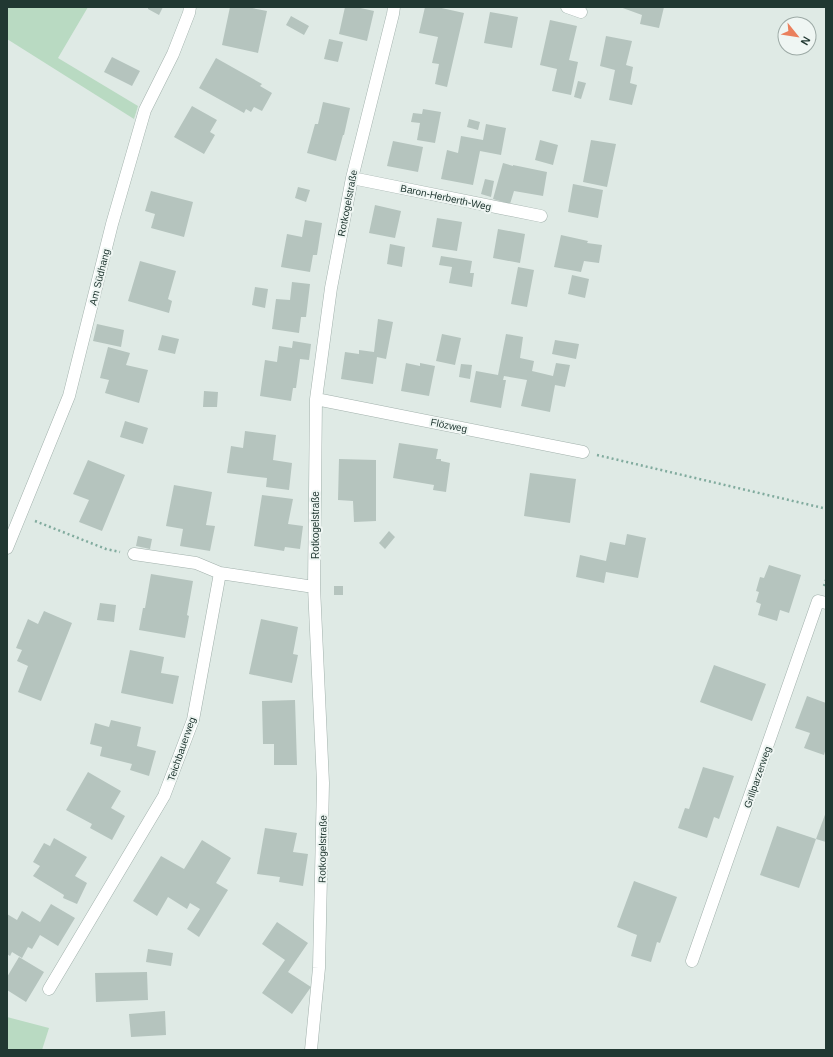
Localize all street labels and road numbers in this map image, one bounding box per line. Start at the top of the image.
street label: Rotkogelstraße [336,168,359,237]
street label: Baron-Herberth-Weg [399,182,492,212]
street label: Am Südhang [87,248,112,307]
street label: Flözweg [430,417,468,434]
street label: Rotkogelstraße [310,491,321,559]
street label: Teichbauerweg [165,716,198,783]
street label: Grillparzerweg [742,745,773,809]
street label: Rotkogelstraße [316,815,329,883]

